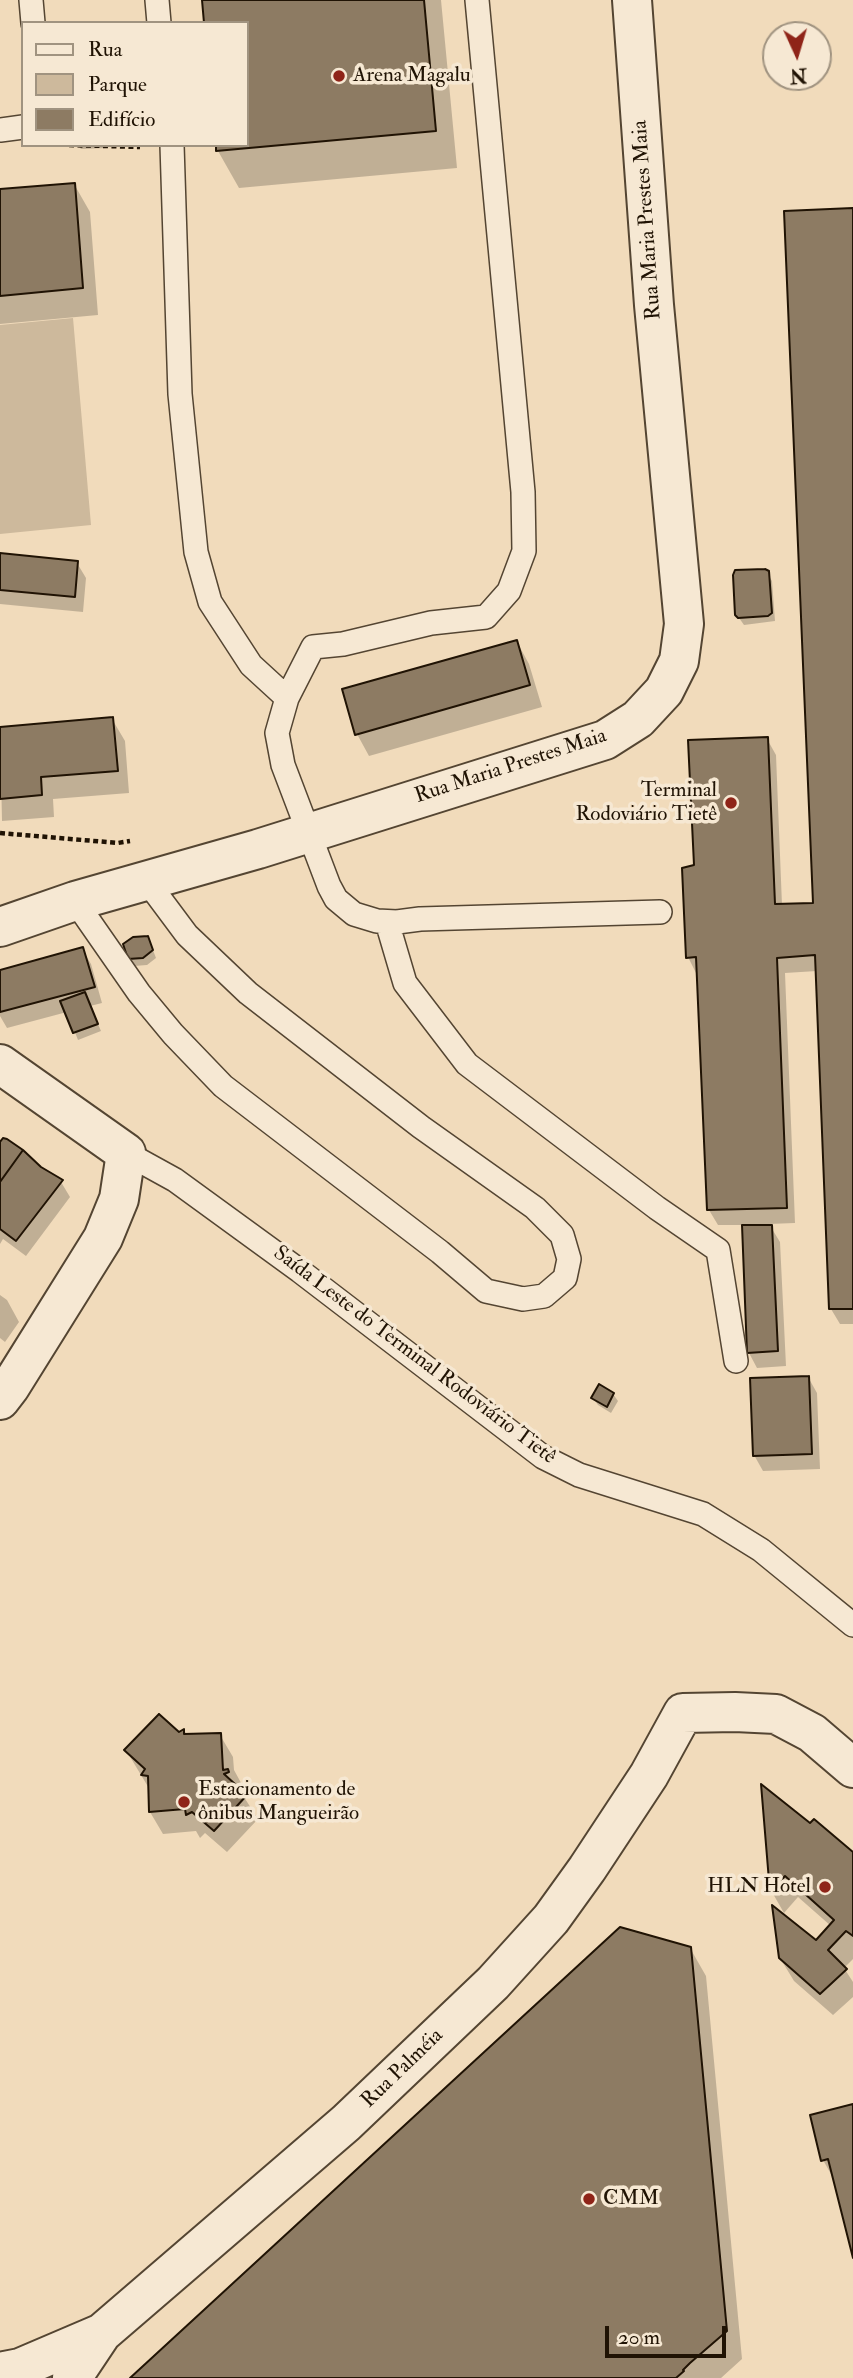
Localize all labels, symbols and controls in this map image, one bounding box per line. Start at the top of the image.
legend [21,21,248,147]
north arrow [762,21,832,91]
text: Rua [88,36,122,63]
text: N [789,62,808,88]
place label: Arena Magalu [353,63,471,89]
marker: Arena Magalu [331,68,347,84]
text: Parque [88,71,147,98]
text: Edifício [88,106,155,133]
street label: Rua Maria Prestes Maia [628,119,668,321]
street label: Rua Maria Prestes Maia [412,724,610,810]
place label: Terminal Rodoviário Tietê [576,778,717,828]
marker: Terminal Rodoviário Tietê [723,795,739,811]
street label: Saída Leste do Terminal Rodoviário Tietê [268,1241,560,1471]
place label: Estacionamento de ônibus Mangueirão [198,1777,359,1827]
marker: Estacionamento de ônibus Mangueirão [176,1794,192,1810]
place label: HLN Hotel [707,1874,811,1900]
marker: HLN Hotel [817,1879,833,1895]
street label: Rua Palméia [357,2024,449,2114]
place label: CMM [603,2186,659,2212]
marker: CMM [581,2191,597,2207]
scale bar [608,2312,729,2356]
text: 20 m [618,2324,660,2351]

